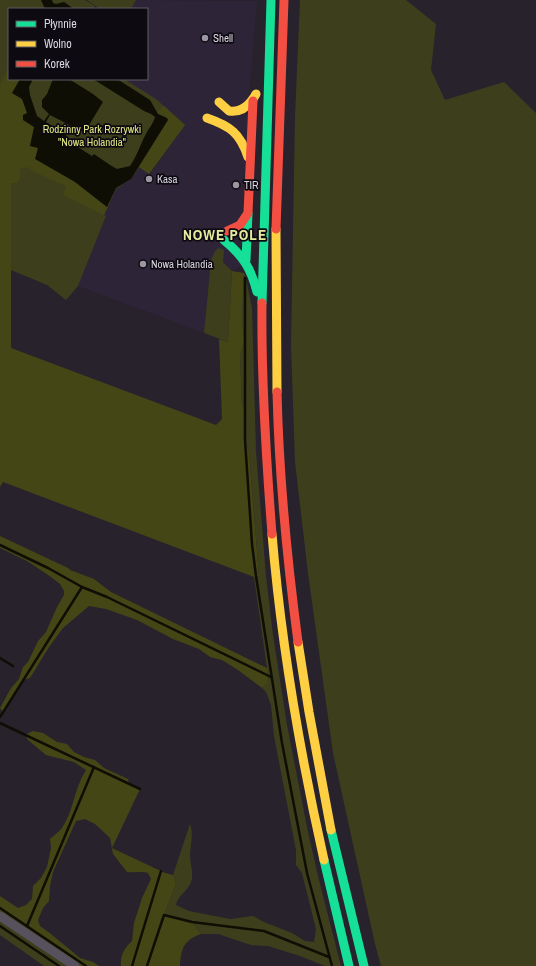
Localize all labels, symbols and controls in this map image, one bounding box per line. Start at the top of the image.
legend [8,8,148,80]
text: Płynnie [44,16,77,32]
place label: Shell [213,31,233,45]
marker: Shell [200,33,210,43]
text: Wolno [44,36,72,52]
text: Korek [44,56,70,72]
park label: Rodzinny Park Rozrywki "Nowa Holandia" [43,122,141,149]
place label: Kasa [157,172,178,186]
marker: Kasa [144,174,154,184]
place label: TIR [244,178,259,192]
marker: TIR [231,180,241,190]
district label: NOWE POLE [183,224,267,245]
place label: Nowa Holandia [151,257,213,271]
marker: Nowa Holandia [138,259,148,269]

